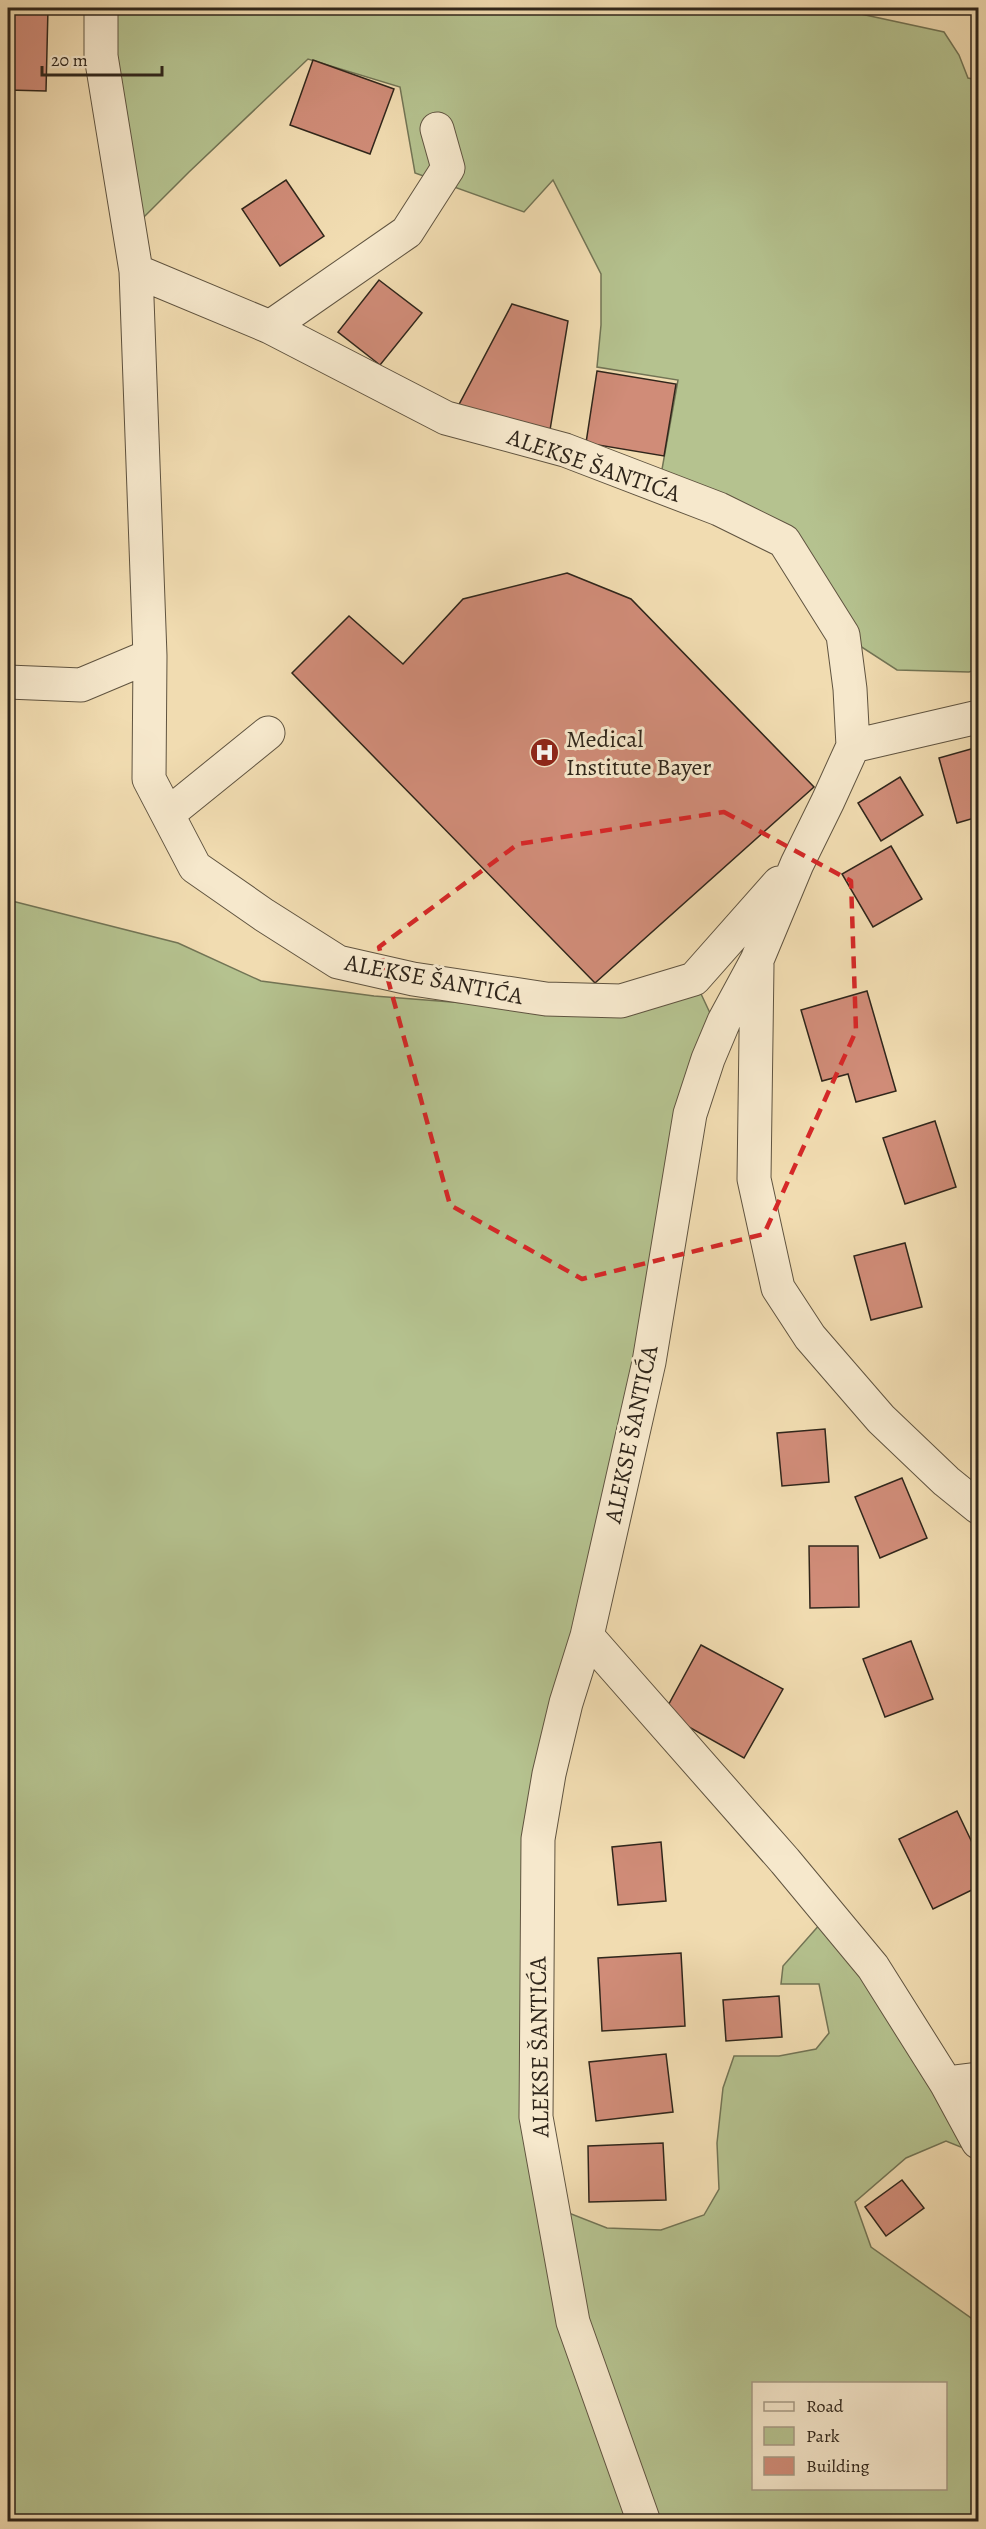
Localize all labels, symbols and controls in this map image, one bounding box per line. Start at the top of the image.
scale bar [42,39,162,77]
text: 20 m [51,48,88,72]
street label: ALEKSE ŠANTIĆA [502,420,686,510]
place label: Medical Institute Bayer [566,723,712,783]
hospital icon: Medical Institute Bayer [529,737,561,769]
street label: ALEKSE ŠANTIĆA [341,946,527,1012]
street label: ALEKSE ŠANTIĆA [596,1341,666,1527]
street label: ALEKSE ŠANTIĆA [521,1955,557,2139]
legend [752,2382,947,2490]
text: Road [806,2394,844,2418]
text: Park [806,2424,840,2448]
text: Building [806,2454,870,2478]

